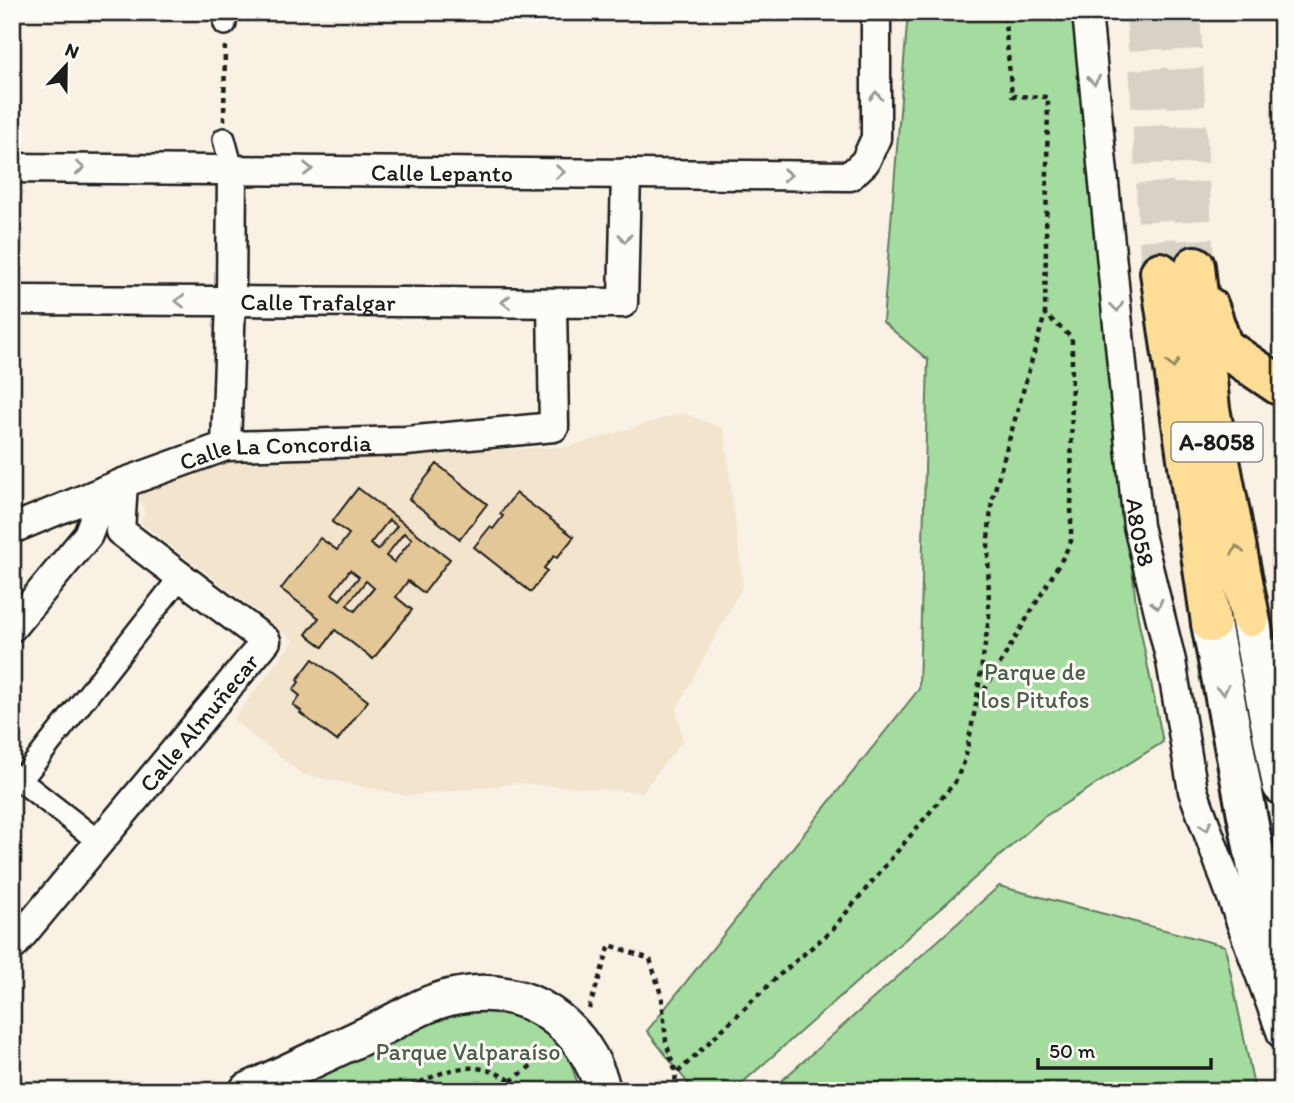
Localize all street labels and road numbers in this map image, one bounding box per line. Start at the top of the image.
street label: Calle Lepanto [371,157,513,187]
street label: Calle Trafalgar [240,287,396,316]
road number: A-8058 [1172,422,1262,462]
street label: Calle La Concordia [175,427,372,476]
street label: A8058 [1121,497,1162,569]
street label: Calle Almuñecar [133,647,265,798]

